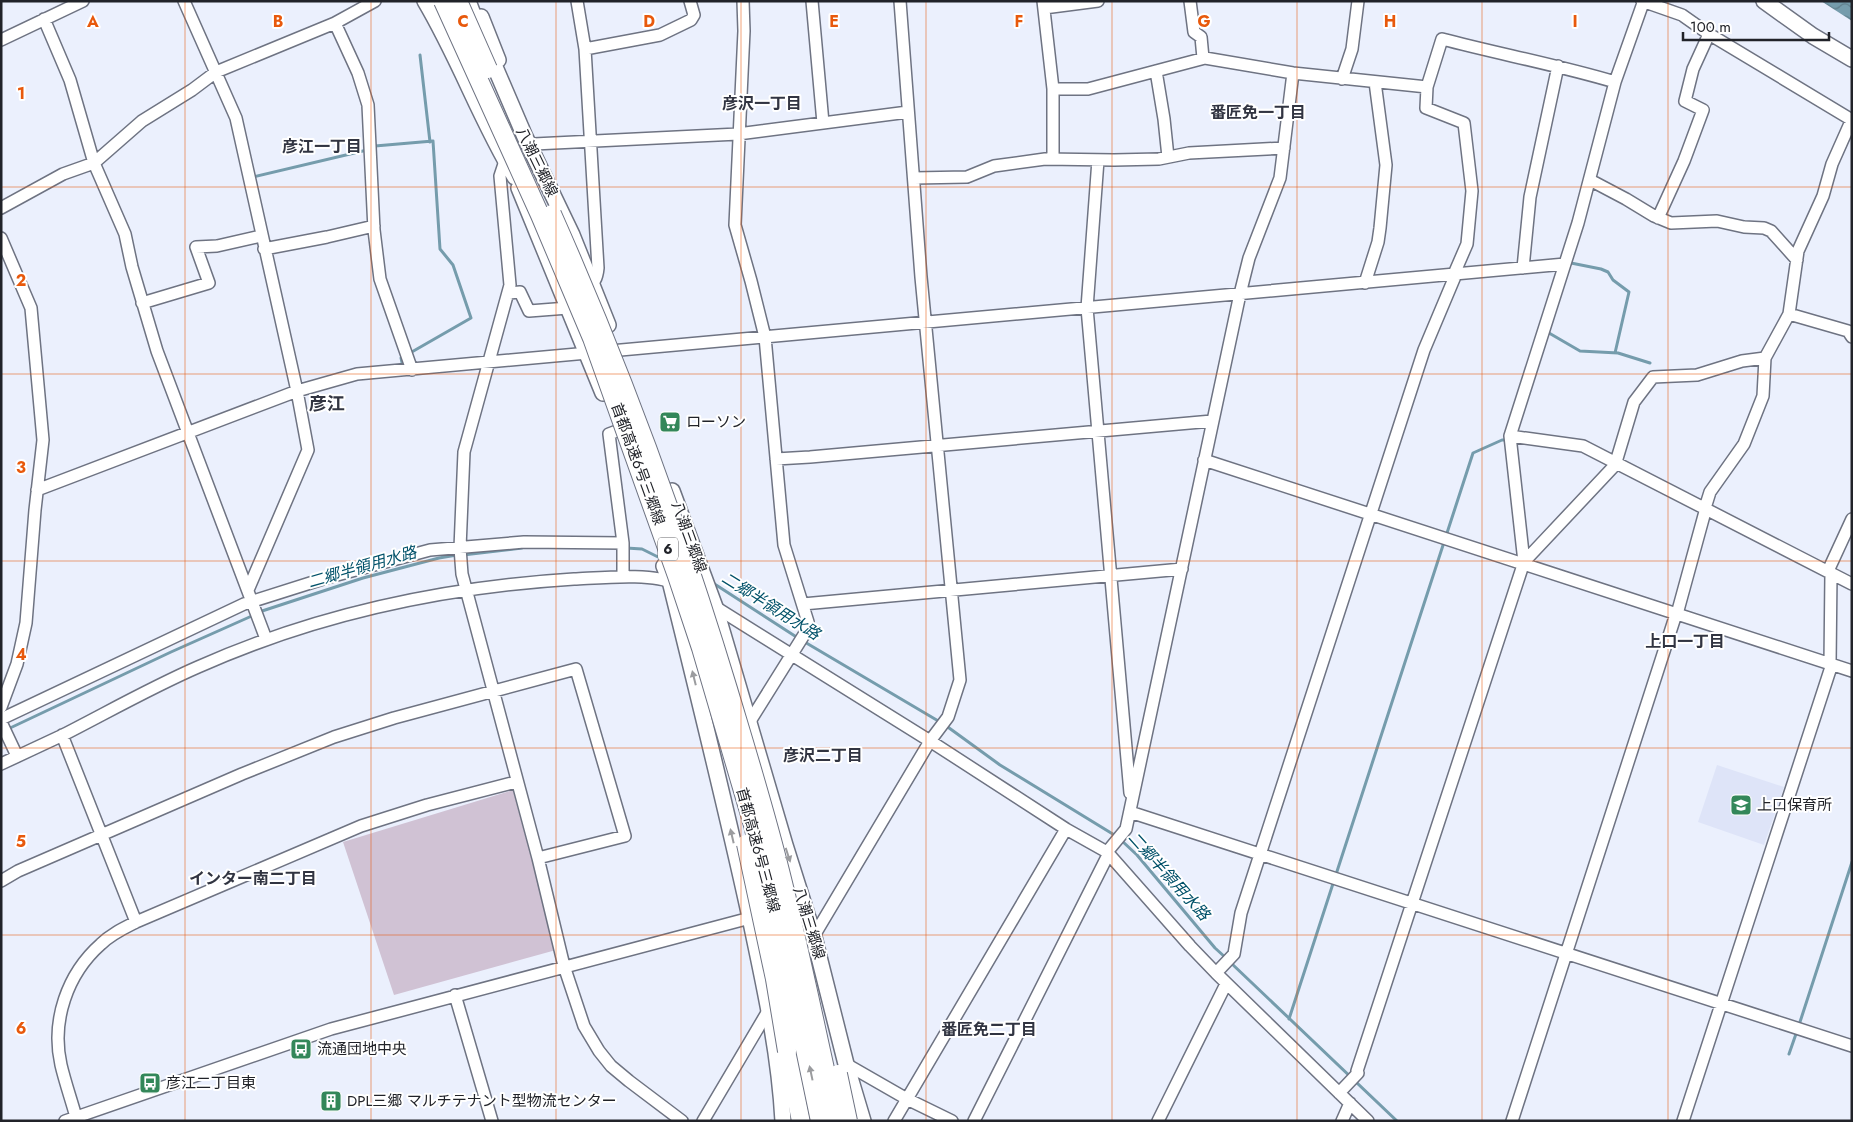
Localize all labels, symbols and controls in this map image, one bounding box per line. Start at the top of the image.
text: A [86,10,99,33]
text: B [273,10,283,33]
text: C [457,10,469,33]
text: D [643,10,655,33]
text: E [829,10,839,33]
text: F [1015,10,1023,33]
text: G [1197,10,1211,33]
text: H [1384,10,1396,33]
text: I [1572,10,1578,33]
scale bar [1683,10,1829,42]
text: 100 m [1690,16,1731,38]
text: 1 [17,82,25,105]
district label: 彦沢一丁目 [722,92,802,115]
district label: 番匠免一丁目 [1210,101,1306,124]
street label: 八潮三郷線 [511,123,563,201]
district label: 彦江一丁目 [282,135,362,158]
text: 2 [16,269,26,292]
district label: 彦江 [309,391,345,417]
street label: 首都高速6号三郷線 [606,400,670,528]
supermarket icon: ローソン [658,410,682,434]
place label: ローソン [686,411,746,433]
text: 3 [16,456,26,479]
street label: 八潮三郷線 [666,498,712,576]
road number: 6 [658,538,678,560]
water label: 二郷半領用水路 [305,540,421,593]
water label: 二郷半領用水路 [717,567,826,646]
district label: 上口一丁目 [1645,630,1725,653]
text: 4 [15,643,27,666]
one-way arrow [690,671,698,686]
district label: 彦沢二丁目 [783,744,863,767]
street label: 首都高速6号三郷線 [731,785,785,915]
school or university icon: 上口保育所 [1729,793,1753,817]
place label: 上口保育所 [1757,794,1832,816]
water label: 二郷半領用水路 [1123,827,1216,927]
one-way arrow [728,828,736,844]
text: 5 [16,830,26,853]
one-way arrow [784,848,792,863]
district label: インター南二丁目 [189,867,317,890]
street label: 八潮三郷線 [788,884,830,962]
text: 6 [16,1017,26,1040]
district label: 番匠免二丁目 [941,1018,1037,1041]
bus stop icon: 流通団地中央 [289,1037,313,1061]
place label: 流通団地中央 [317,1038,407,1060]
one-way arrow [807,1065,815,1080]
bus stop icon: 彦江二丁目東 [138,1071,162,1095]
place label: 彦江二丁目東 [166,1072,256,1094]
building icon: DPL三郷 マルチテナント型物流センター [319,1089,343,1113]
place label: DPL三郷 マルチテナント型物流センター [347,1090,617,1112]

